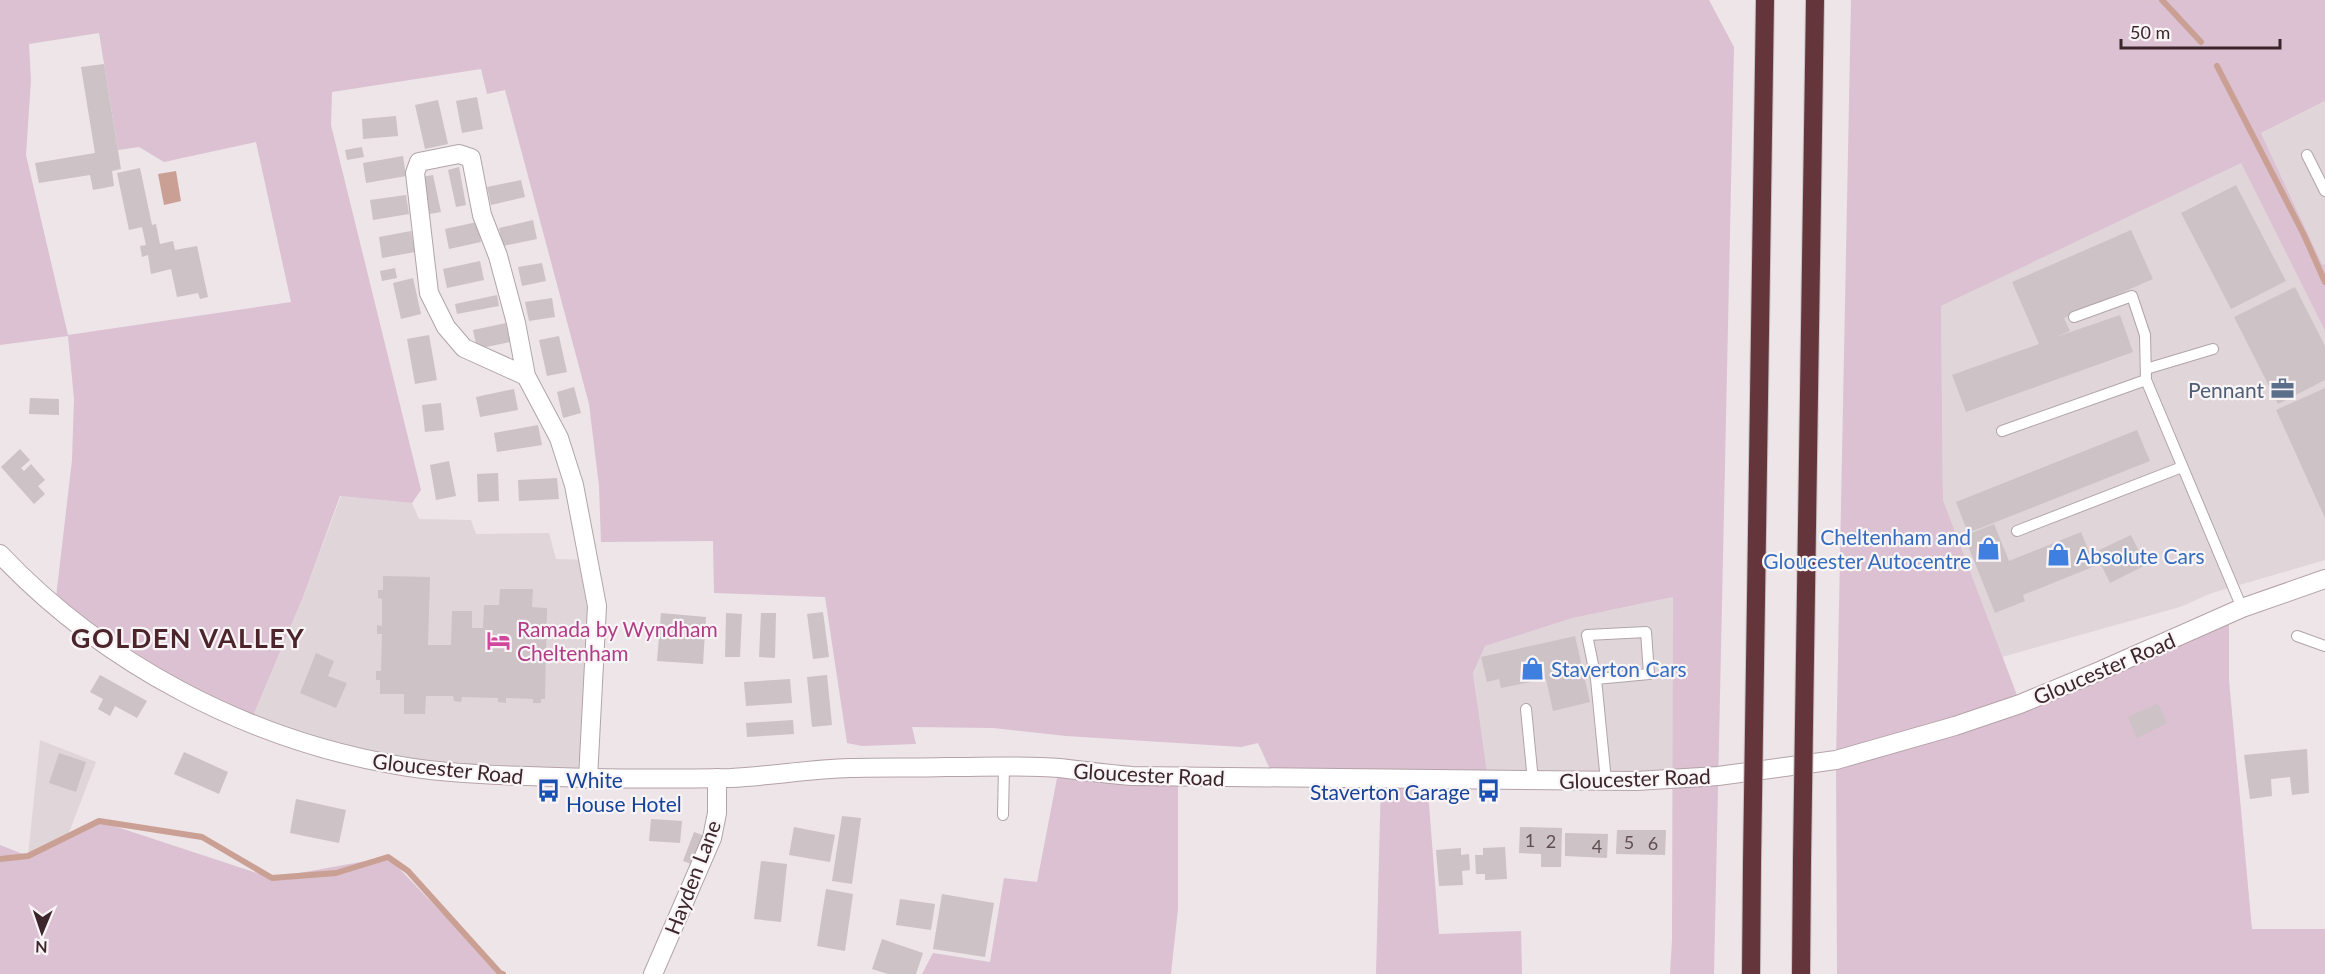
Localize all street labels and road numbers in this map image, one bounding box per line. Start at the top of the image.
street label: Gloucester Road [2029,627,2179,709]
street label: Gloucester Road [371,748,525,788]
street label: Gloucester Road [1073,758,1225,790]
street label: Gloucester Road [1559,763,1711,793]
street label: Hayden Lane [659,816,725,938]

